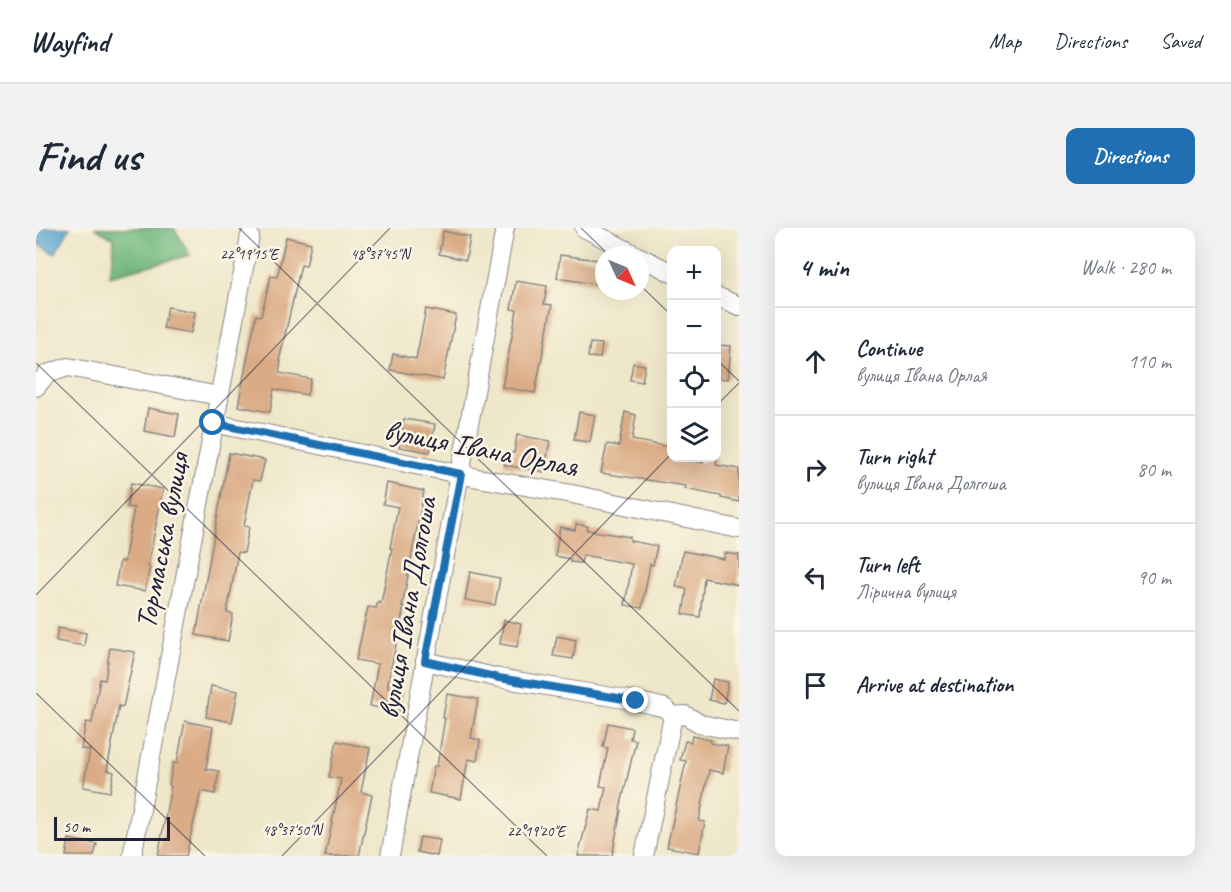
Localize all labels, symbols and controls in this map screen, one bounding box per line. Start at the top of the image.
text: Wayfind [30,24,109,59]
text: Map [989,28,1021,54]
text: Directions [1054,28,1127,54]
text: Saved [1160,28,1201,54]
button: Directions [1066,128,1195,184]
text: Find us [36,130,141,183]
text: 22°19'15"E [220,245,280,264]
text: 48°37'45"N [350,245,413,264]
north arrow [595,246,649,300]
map controls [667,246,721,462]
button: + [667,246,721,300]
text: 4 min [799,251,849,284]
text: Walk · 280 m [1081,255,1171,280]
button: − [667,300,721,354]
text: Continue [856,335,922,363]
icon: ahead [799,345,832,378]
text: 110 m [1128,349,1171,374]
button: locate [667,354,721,408]
text: вулиця Івана Орлая [856,363,987,388]
button: layers [667,408,721,462]
route start [199,409,225,435]
street label: вулиця Івана Орлая [381,411,582,486]
text: Turn right [856,443,933,471]
street label: Тормаська вулиця [126,447,198,632]
icon: right [799,453,832,486]
text: 80 m [1137,457,1171,482]
text: вулиця Івана Долгоша [856,471,1005,496]
street label: вулиця Івана Долгоша [369,492,446,722]
text: Turn left [856,551,920,579]
icon: left [799,561,832,594]
text: 90 m [1137,565,1171,590]
text: Лірична вулиця [856,579,956,604]
icon: arrive [799,669,832,702]
text: Arrive at destination [856,671,1013,699]
route end [622,687,648,713]
scale bar [54,814,170,842]
text: 50 m [63,817,90,837]
text: 48°37'50"N [262,821,325,840]
text: 22°19'20"E [507,822,567,841]

